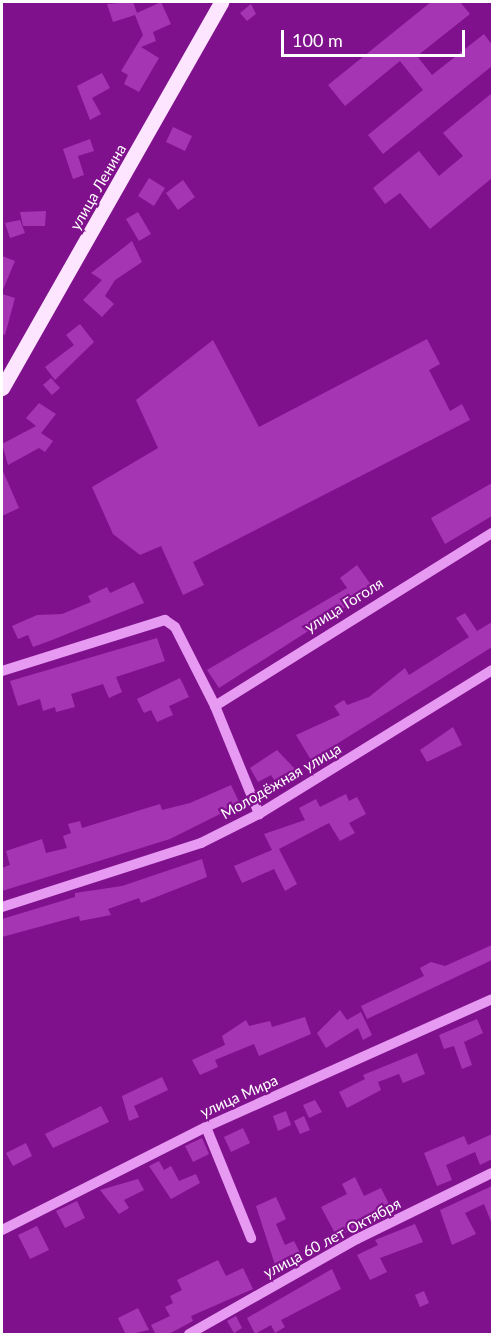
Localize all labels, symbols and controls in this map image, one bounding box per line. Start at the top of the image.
scale bar [284,18,468,56]
text: 100 m [292,29,343,51]
street label: улица Ленина [66,141,130,233]
street label: улица Гоголя [301,574,387,636]
street label: Молодёжная улица [218,739,344,823]
street label: улица Мира [197,1071,281,1121]
street label: улица 60 лет Октября [260,1194,404,1282]

